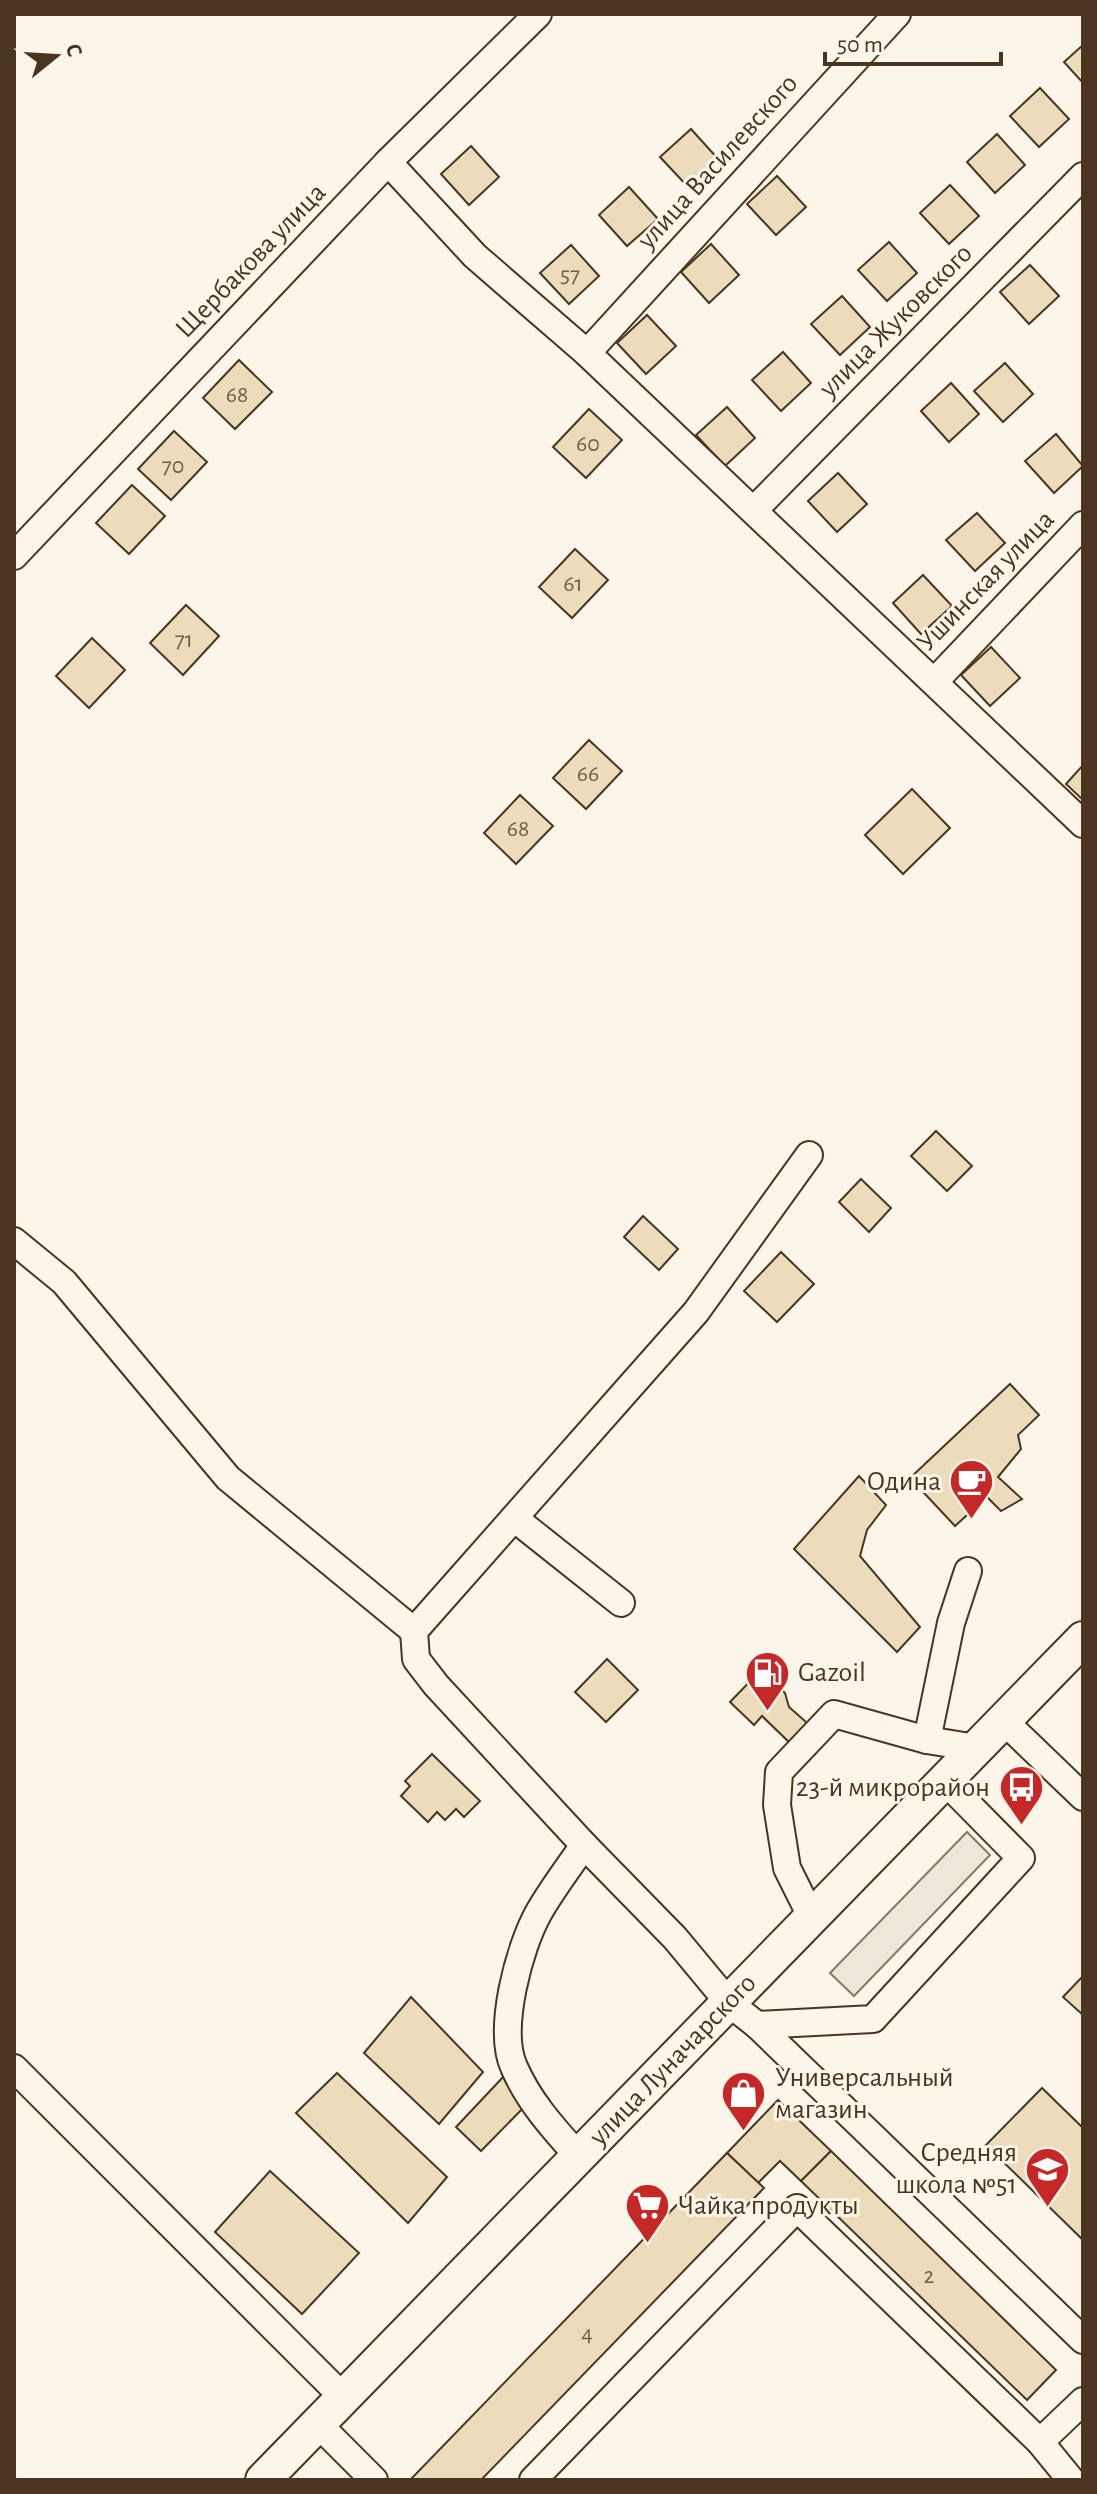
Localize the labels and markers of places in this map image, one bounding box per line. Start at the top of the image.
cafe icon: Одина [948,1458,996,1521]
place label: Одина [866,1468,941,1496]
fuel station icon: Gazoil [743,1649,791,1712]
place label: Gazoil [798,1659,866,1687]
bus stop icon: 23-й микрорайон [997,1764,1045,1827]
place label: 23-й микрорайон [796,1774,990,1802]
place label: Универсальный магазин [775,2064,954,2124]
shop icon: Универсальный магазин [720,2070,768,2133]
place label: Средняя школа №51 [895,2139,1017,2199]
school or university icon: Средняя школа №51 [1024,2145,1072,2208]
supermarket icon: Чайка продукты [623,2182,671,2245]
place label: Чайка продукты [678,2192,859,2220]

